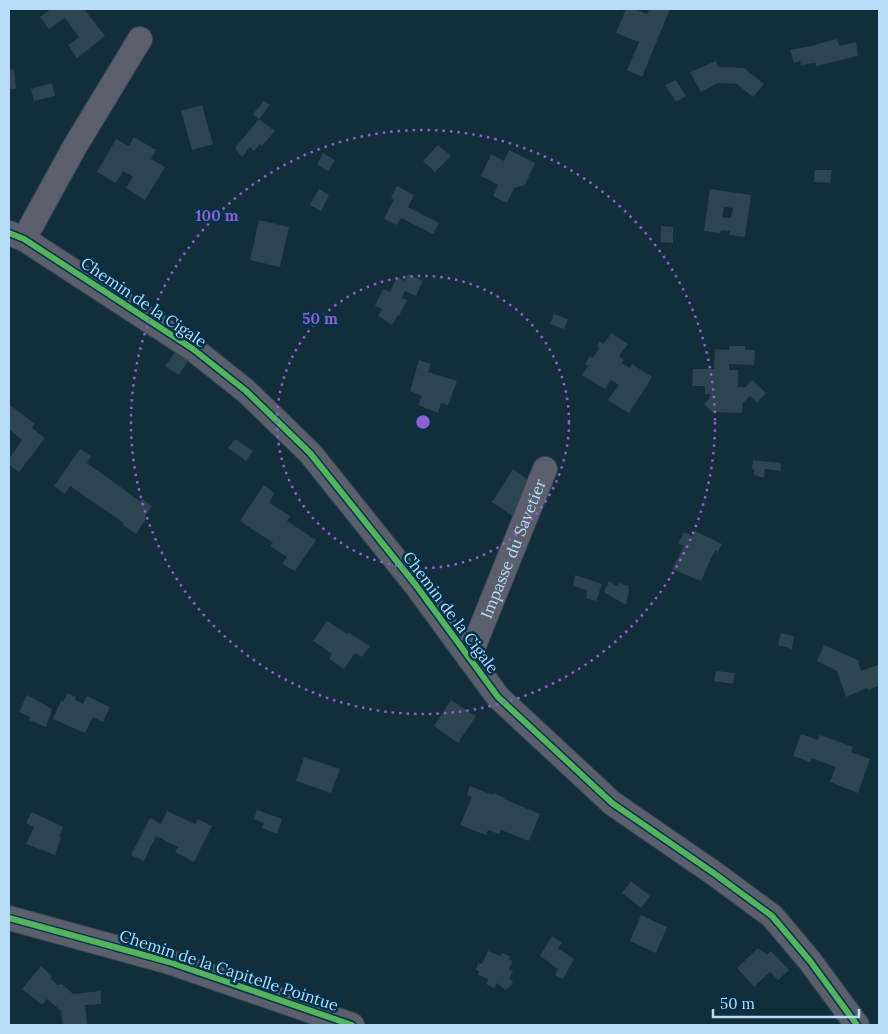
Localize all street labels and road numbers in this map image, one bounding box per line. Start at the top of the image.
street label: Chemin de la Cigale [77,253,211,352]
street label: Impasse du Savetier [476,476,550,621]
street label: Chemin de la Cigale [399,547,503,677]
street label: Chemin de la Capitelle Pointue [117,925,341,1015]

